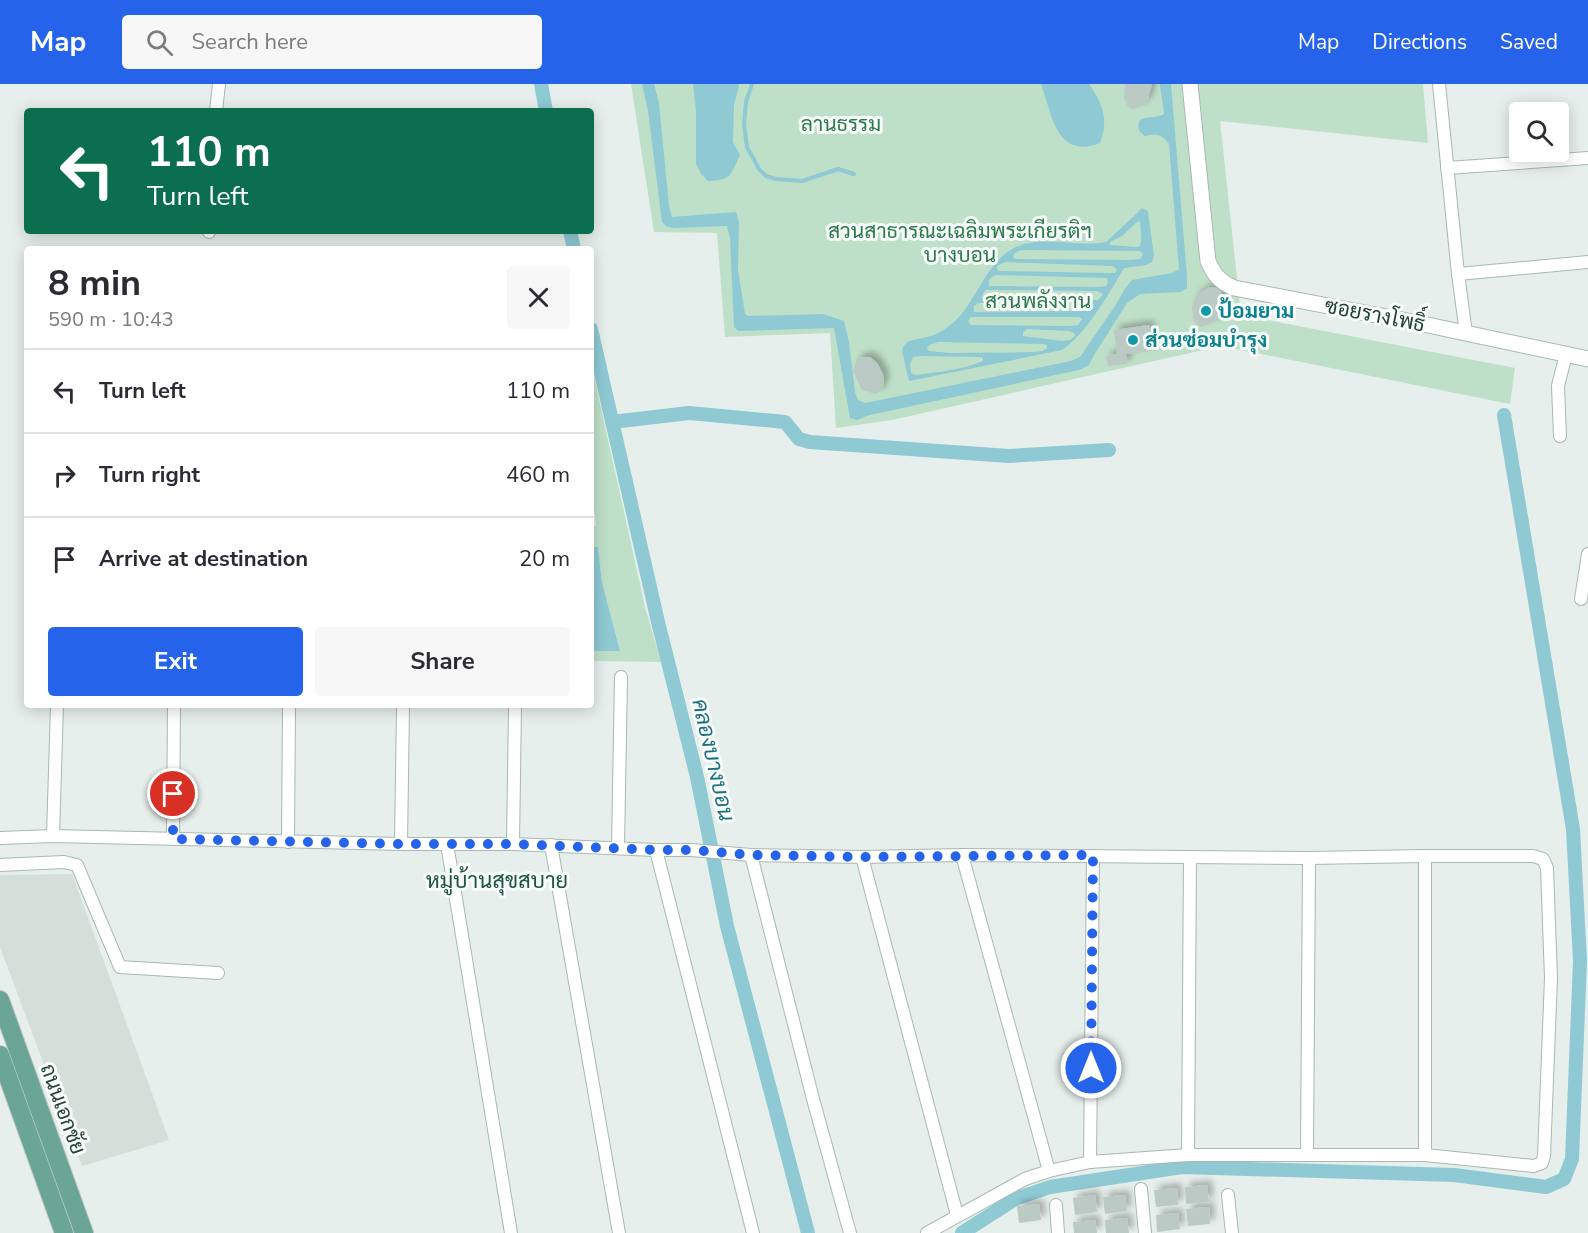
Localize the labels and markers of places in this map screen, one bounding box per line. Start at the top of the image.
place label: ป้อมยาม [1218,297,1294,325]
marker: ป้อมยาม [1199,304,1213,318]
place label: ส่วนซ่อมบำรุง [1145,326,1267,355]
marker: ส่วนซ่อมบำรุง [1126,333,1140,347]
pin [147,768,198,819]

